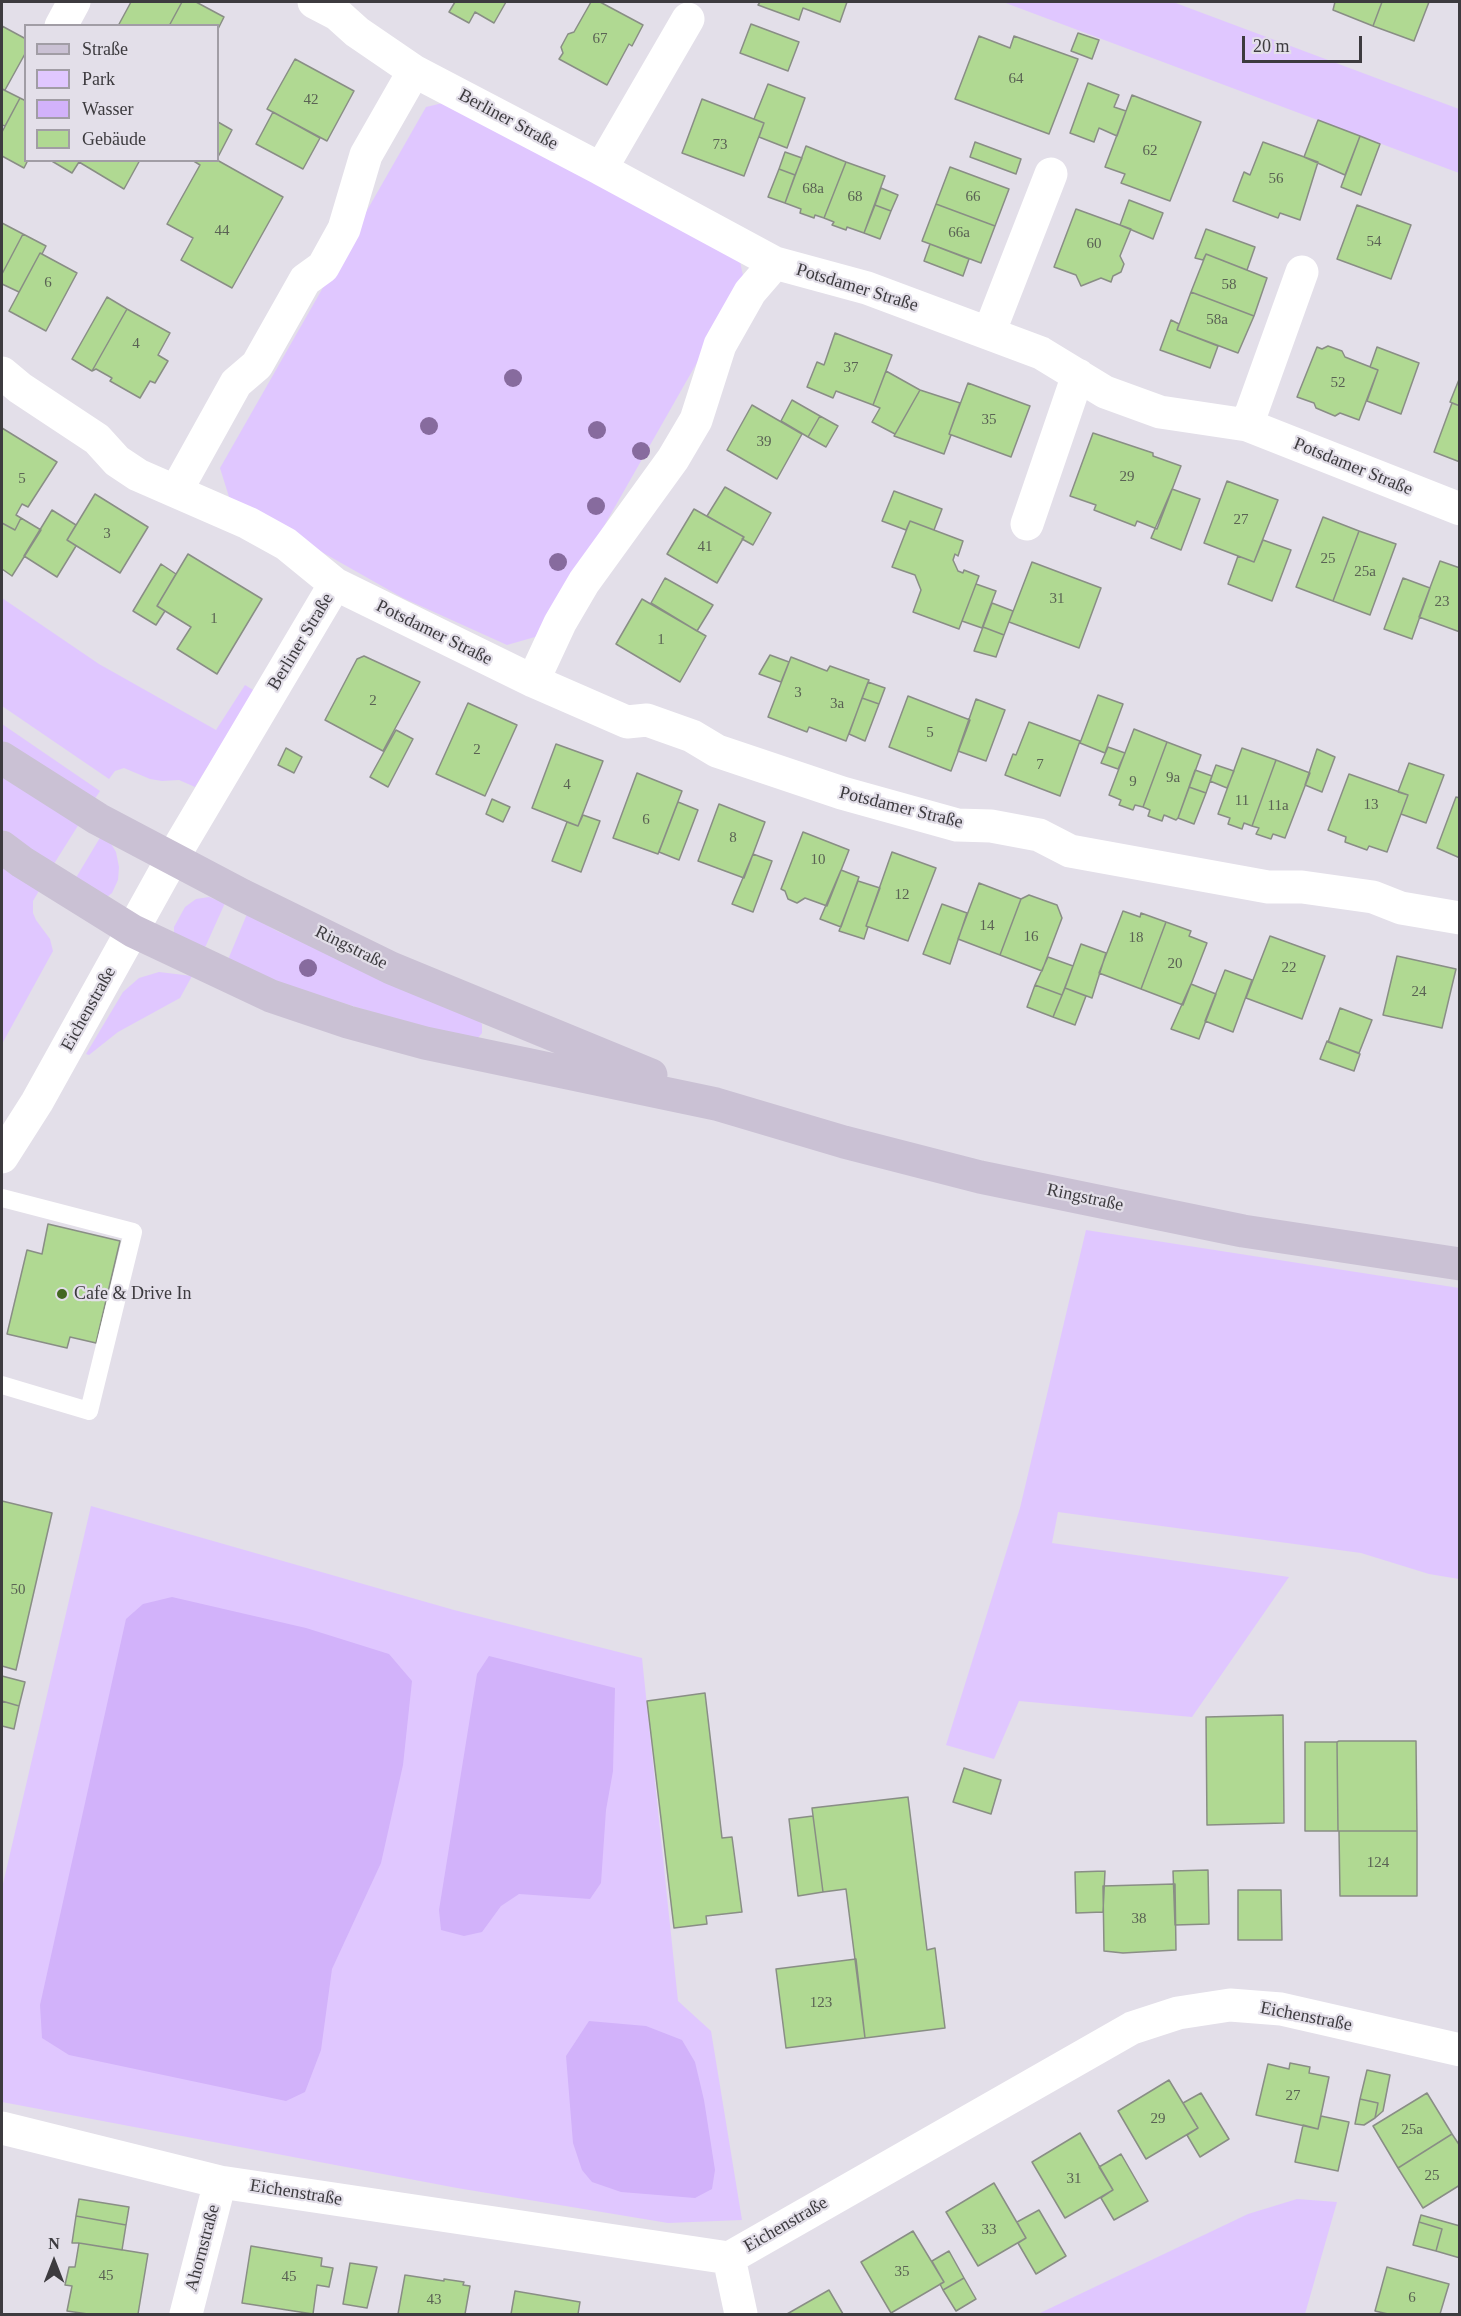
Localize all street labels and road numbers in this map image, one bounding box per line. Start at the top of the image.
street label: Berliner Straße [455,85,561,155]
street label: Potsdamer Straße [793,259,921,317]
street label: Potsdamer Straße [1290,433,1416,501]
street label: Berliner Straße [264,590,338,694]
street label: Potsdamer Straße [372,596,496,670]
street label: Potsdamer Straße [837,782,965,834]
street label: Ringstraße [311,921,391,975]
street label: Eichenstraße [57,963,121,1055]
street label: Ringstraße [1045,1179,1125,1217]
street label: Eichenstraße [1258,1998,1354,2036]
street label: Eichenstraße [248,2175,344,2211]
street label: Eichenstraße [740,2192,832,2258]
street label: Ahornstraße [181,2202,225,2294]

